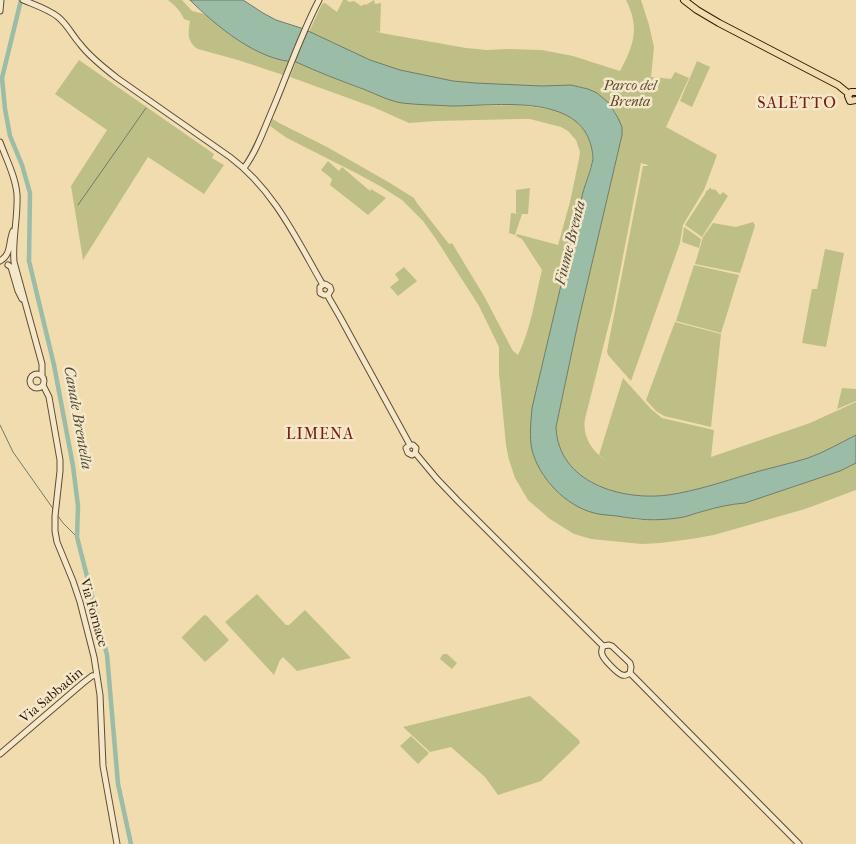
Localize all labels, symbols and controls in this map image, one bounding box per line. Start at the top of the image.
park label: Parco del Brenta [604,79,656,111]
district label: SALETTO [756,94,838,114]
water label: Fiume Brenta [552,199,590,287]
water label: Canale Brentella [59,365,95,471]
district label: LIMENA [285,425,355,445]
street label: Via Fornace [75,577,111,649]
street label: Via Sabbadin [17,665,87,727]

